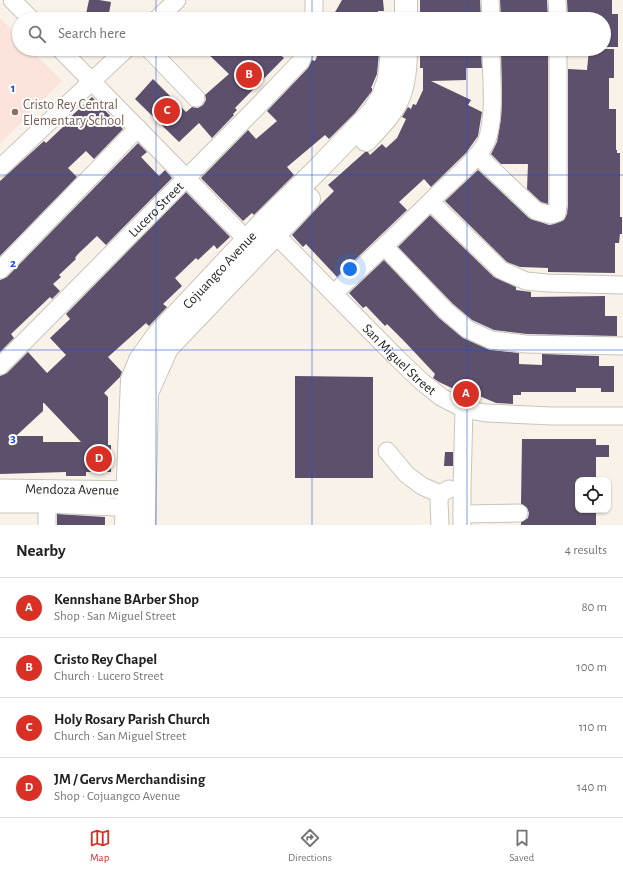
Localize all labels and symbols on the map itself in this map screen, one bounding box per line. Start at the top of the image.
pin: B [236,60,262,90]
text: 1 [11,82,15,95]
pin: C [154,96,180,126]
place label: Cristo Rey Central Elementary School [23,98,125,128]
marker: Cristo Rey Central Elementary School [10,107,20,117]
street label: Lucero Street [126,179,187,240]
street label: Cojuangco Avenue [180,229,259,312]
text: 2 [10,257,16,270]
your location [340,259,360,279]
street label: San Miguel Street [360,322,439,398]
pin: A [453,379,479,409]
text: 3 [10,432,16,445]
pin: D [86,444,112,474]
street label: Mendoza Avenue [25,482,119,498]

